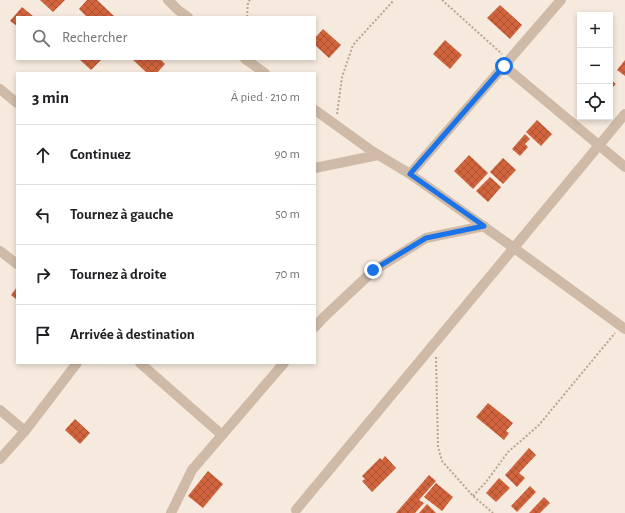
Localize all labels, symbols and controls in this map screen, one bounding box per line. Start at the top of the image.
map controls [577,12,613,120]
button: + [577,12,613,48]
search box [16,16,316,60]
icon: search [30,27,52,49]
text: Rechercher [62,30,127,45]
button: − [577,48,613,84]
route start [495,57,513,75]
button: locate [577,84,613,120]
text: 3 min [32,89,69,106]
text: À pied · 210 m [231,91,300,104]
icon: ahead [32,144,54,166]
text: Continuez [70,147,131,162]
text: 90 m [274,148,300,161]
icon: left [32,204,54,226]
text: Tournez à gauche [70,207,173,222]
text: 50 m [275,208,300,221]
route end [364,261,382,279]
icon: right [32,264,54,286]
text: Tournez à droite [70,267,167,282]
text: 70 m [275,268,300,281]
icon: arrive [32,324,54,346]
text: Arrivée à destination [70,327,195,342]

